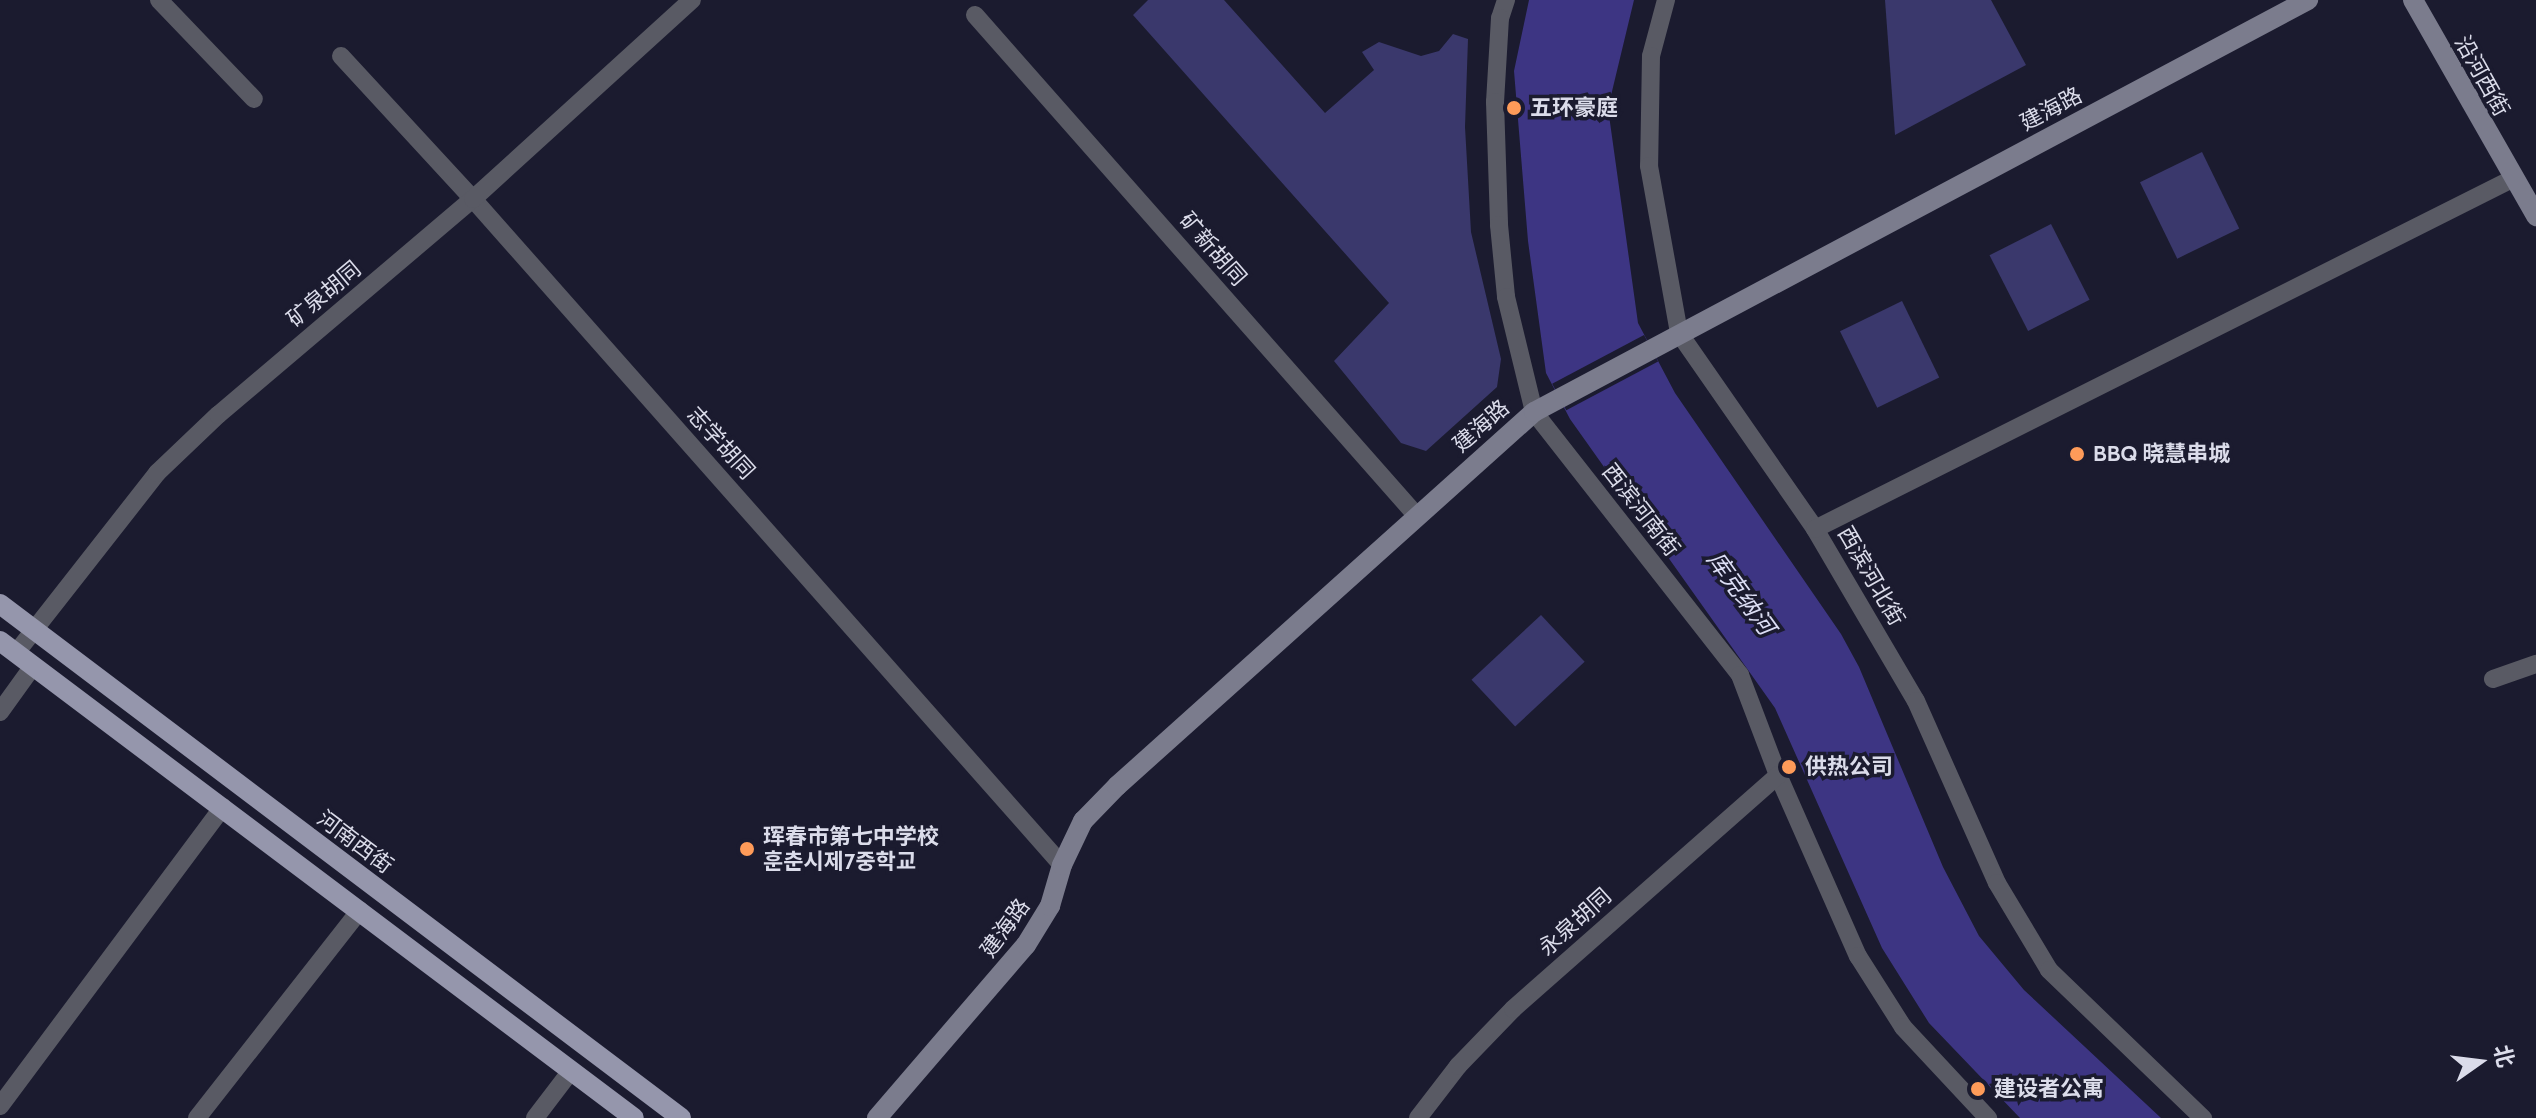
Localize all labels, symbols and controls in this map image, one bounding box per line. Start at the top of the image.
street label: 沿河西街 [2449,31,2515,121]
street label: 建海路 [2016,82,2086,136]
place label: 五环豪庭 [1530,95,1618,121]
marker: 五环豪庭 [1505,99,1523,117]
street label: 矿新胡同 [1174,207,1252,291]
street label: 矿泉胡同 [282,256,366,332]
street label: 建海路 [1447,394,1515,458]
street label: 志学胡同 [682,401,760,485]
place label: BBQ 晓慧串城 [2093,441,2230,467]
marker: BBQ 晓慧串城 [2068,445,2086,463]
street label: 西滨河南街 [1597,459,1685,561]
street label: 西滨河北街 [1832,522,1910,630]
water label: 库克纳河 [1701,546,1781,640]
place label: 供热公司 [1805,754,1893,780]
marker: 供热公司 [1780,758,1798,776]
street label: 河南西街 [312,805,398,879]
place label: 珲春市第七中学校 훈춘시제7중학교 [763,823,939,874]
marker: 珲春市第七中学校 훈춘시제7중학교 [738,840,756,858]
street label: 永泉胡同 [1533,883,1617,961]
street label: 建海路 [975,894,1035,962]
north arrow [2440,1022,2520,1102]
text: 北 [2488,1042,2520,1070]
place label: 建设者公寓 [1994,1076,2104,1102]
marker: 建设者公寓 [1969,1080,1987,1098]

